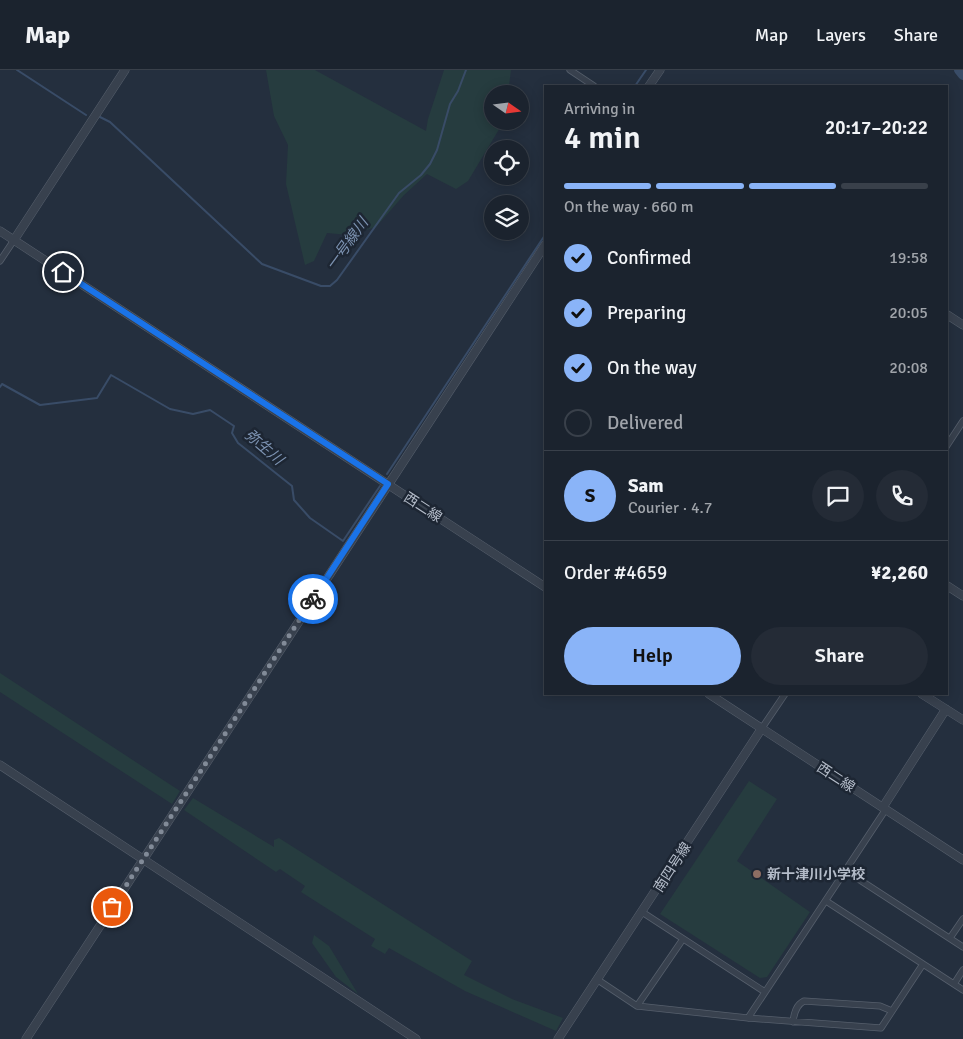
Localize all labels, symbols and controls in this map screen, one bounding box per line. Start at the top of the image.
text: Map [25,20,70,50]
text: Map [755,24,788,46]
text: Layers [816,24,866,46]
text: Share [894,24,938,46]
north arrow [484,85,529,130]
map controls [484,85,529,240]
text: Arriving in [564,99,635,119]
text: 20:17–20:22 [825,116,928,140]
text: 4 min [564,118,641,157]
button: locate [484,140,529,185]
button: layers [484,195,529,240]
text: On the way · 660 m [564,197,694,217]
water label: 一号線川 [322,213,373,274]
icon: check [564,244,592,272]
text: Confirmed [607,246,691,270]
text: 19:58 [889,248,928,268]
pin [42,251,84,293]
icon: home [49,258,77,286]
icon: check [564,299,592,327]
text: Preparing [607,301,686,325]
text: 20:05 [889,303,928,323]
icon: check [564,354,592,382]
text: On the way [607,356,697,380]
text: 20:08 [889,358,928,378]
text: Delivered [607,411,683,435]
water label: 弥生川 [241,425,288,470]
button: chat [812,470,864,522]
button: phone [876,470,928,522]
text: Sam [628,474,664,498]
text: S [585,484,595,508]
street label: 西二線 [400,489,445,526]
text: Courier · 4.7 [628,498,712,518]
text: Order #4659 [564,561,667,585]
text: ¥2,260 [871,561,928,585]
courier [288,574,338,624]
icon: bike [299,585,327,613]
button: Help [564,627,741,685]
button: Share [751,627,928,685]
street label: 西二線 [813,759,858,796]
street label: 南四号線 [650,839,695,895]
place label: 新十津川小学校 [767,866,865,883]
marker: 新十津川小学校 [751,868,763,880]
pin [91,886,133,928]
icon: bag [98,893,126,921]

